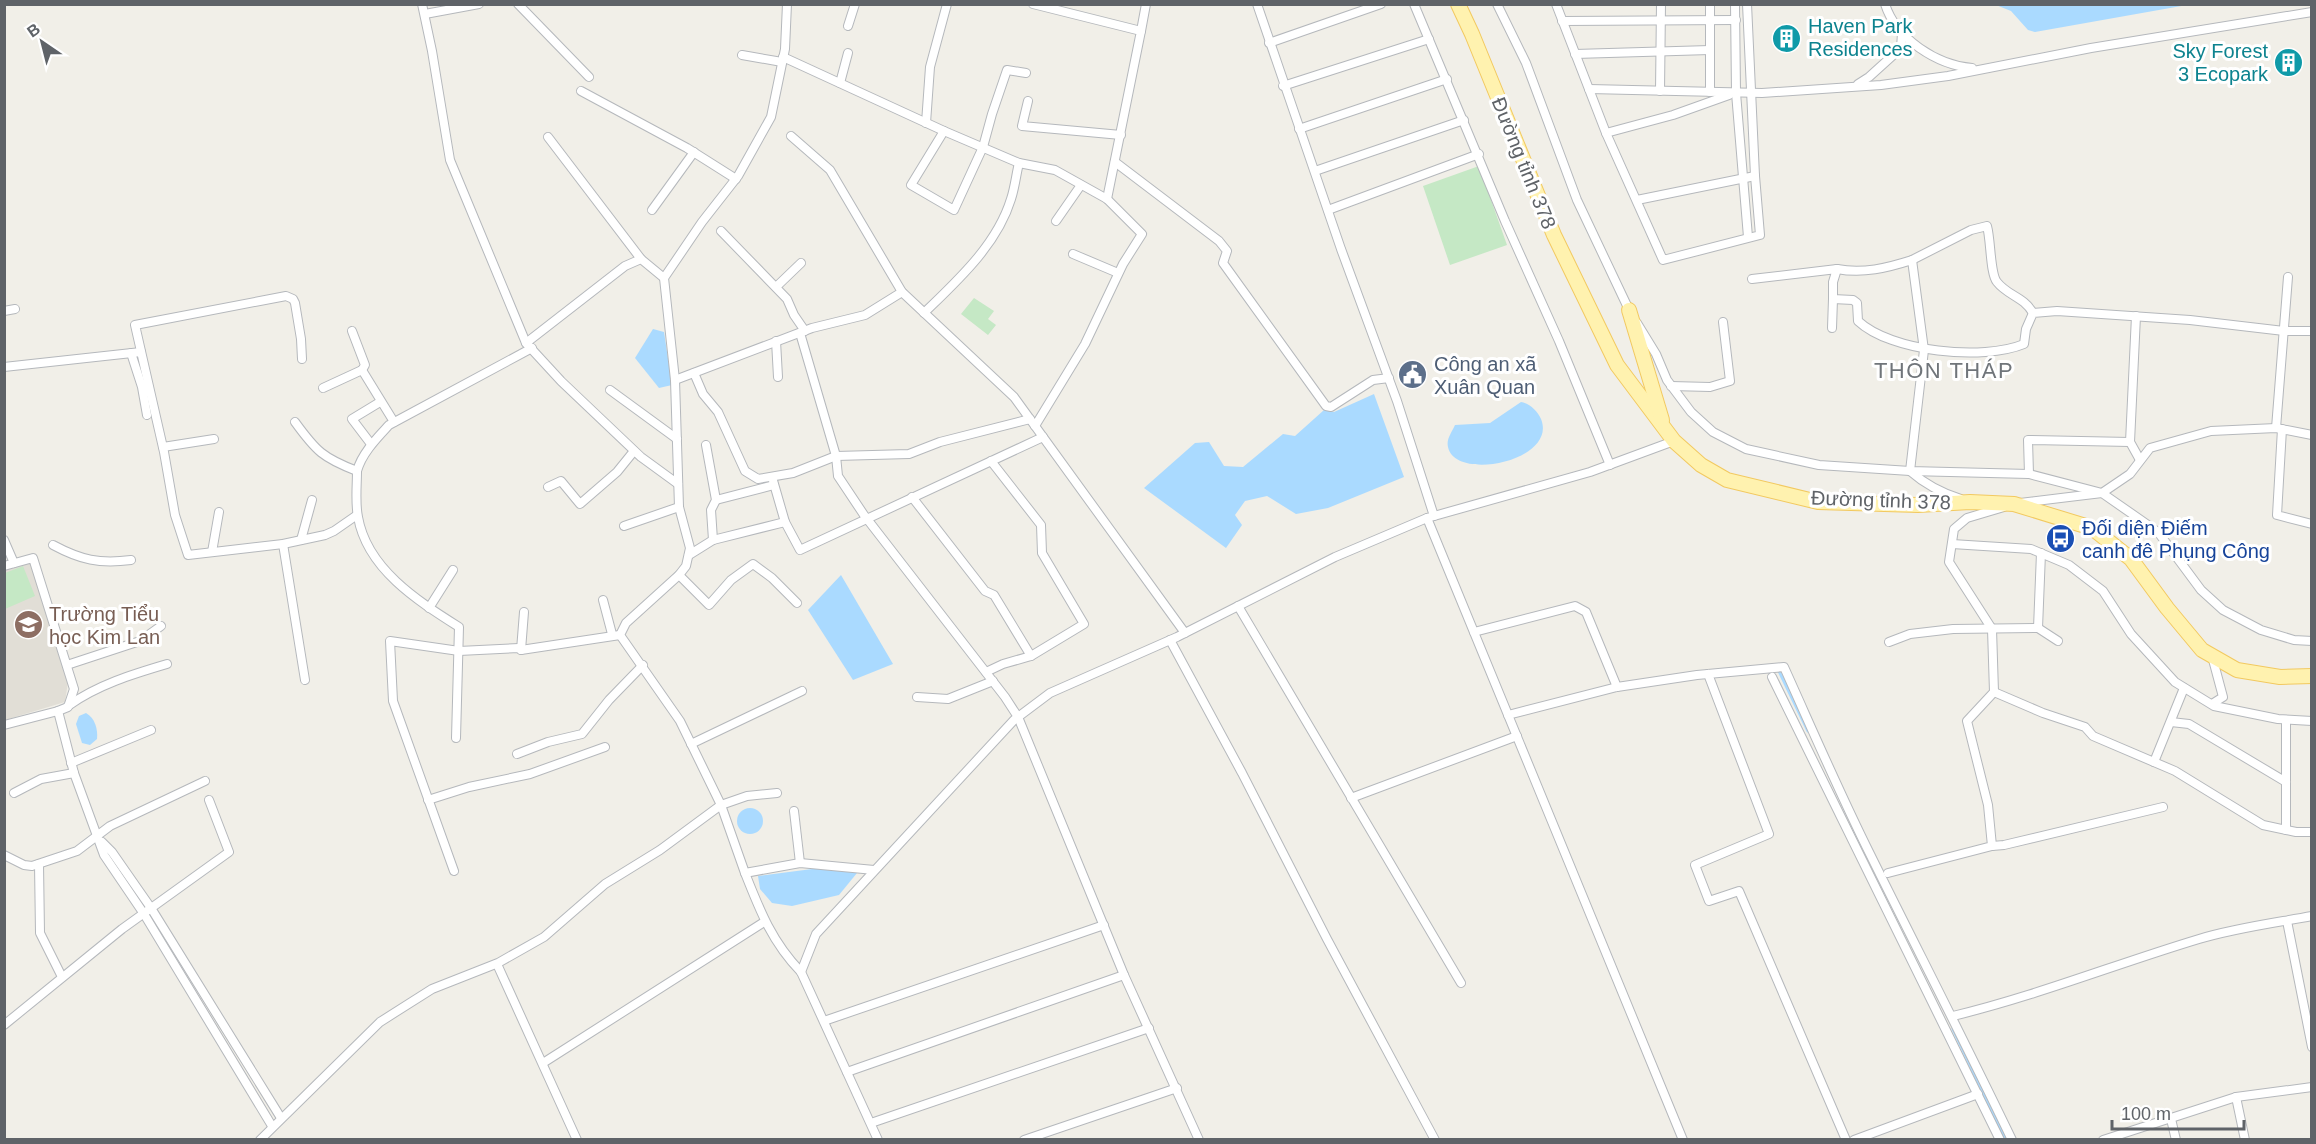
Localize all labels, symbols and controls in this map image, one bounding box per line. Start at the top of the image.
north arrow [12,12,72,72]
place label: Haven Park Residences [1808,15,1913,60]
text: B [24,20,43,40]
building icon: Haven Park Residences [1771,22,1803,54]
place label: Sky Forest 3 Ecopark [2172,40,2269,85]
building icon: Sky Forest 3 Ecopark [2273,46,2305,78]
street label: Đường tỉnh 378 [1488,94,1560,232]
place label: Công an xã Xuân Quan [1434,353,1537,398]
district label: THÔN THÁP [1874,358,2014,383]
public building icon: Công an xã Xuân Quan [1397,359,1429,391]
street label: Đường tỉnh 378 [1811,487,1951,513]
place label: Đối diện Điếm canh đê Phụng Công [2082,517,2270,562]
bus stop icon: Đối diện Điếm canh đê Phụng Công [2045,523,2077,555]
place label: Trường Tiểu học Kim Lan [49,603,160,648]
school or university icon: Trường Tiểu học Kim Lan [12,609,44,641]
scale bar [2112,1093,2244,1131]
text: 100 m [2121,1104,2171,1124]

